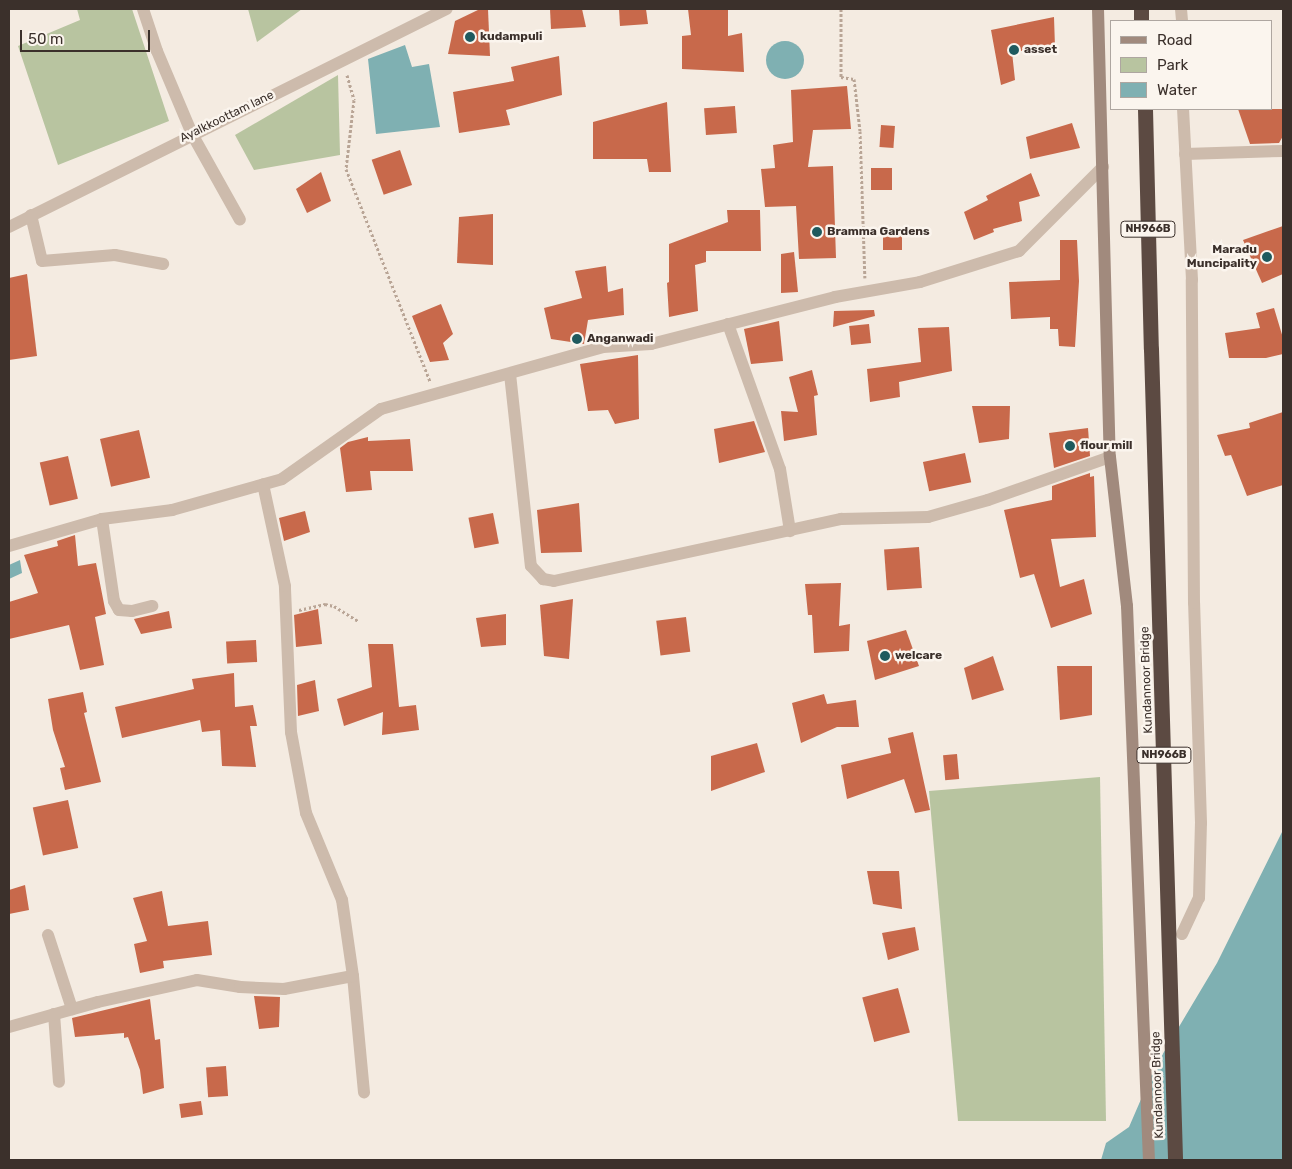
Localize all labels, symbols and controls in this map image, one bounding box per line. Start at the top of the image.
scale bar [22,20,152,52]
legend [1110,20,1272,110]
text: 50 m [28,30,63,48]
place label: kudampuli [480,30,542,44]
marker: kudampuli [464,31,476,43]
text: Road [1157,31,1193,49]
place label: asset [1024,43,1057,57]
marker: asset [1008,44,1020,56]
text: Park [1157,56,1188,74]
text: Water [1157,81,1197,99]
street label: Ayalkkoottam lane [178,88,276,146]
road number: NH966B [1119,220,1177,238]
place label: Bramma Gardens [827,225,930,239]
marker: Bramma Gardens [811,226,823,238]
place label: Maradu Muncipality [1187,243,1257,271]
marker: Maradu Muncipality [1261,251,1273,263]
place label: Anganwadi [587,332,654,346]
marker: Anganwadi [571,333,583,345]
place label: flour mill [1080,439,1133,453]
marker: flour mill [1064,440,1076,452]
street label: Kundannoor Bridge [1138,626,1156,734]
place label: welcare [895,649,942,663]
marker: welcare [879,650,891,662]
road number: NH966B [1135,746,1193,764]
street label: Kundannoor Bridge [1149,1031,1167,1139]

